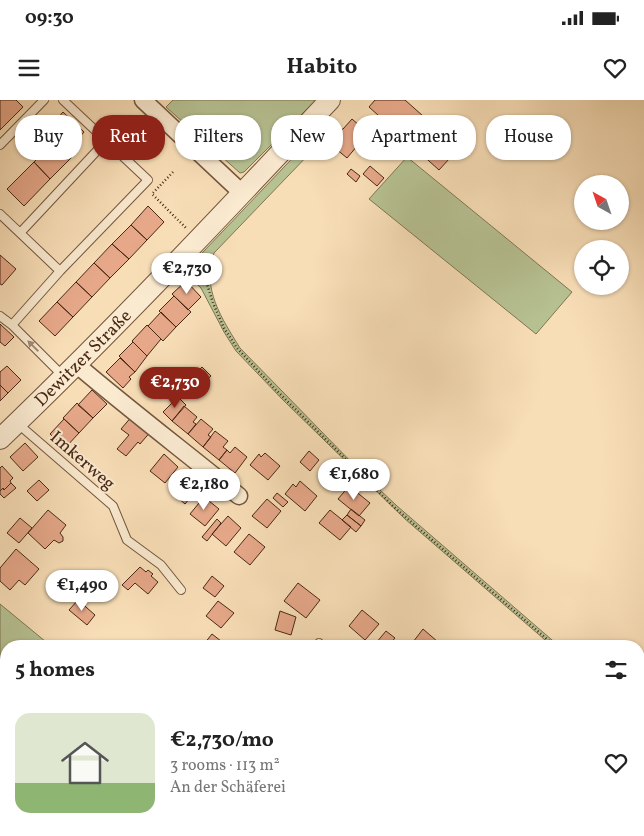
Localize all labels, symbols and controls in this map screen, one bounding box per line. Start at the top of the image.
text: 09:30 [25,5,74,31]
text: Habito [287,52,357,83]
icon: menu [15,54,43,82]
icon: heart [601,54,629,82]
chip: Buy [15,115,82,160]
chip: Rent [92,115,165,160]
chip: Filters [175,115,261,160]
chip: New [271,115,343,160]
chip: Apartment [353,115,476,160]
chip: House [486,115,571,160]
north arrow [574,175,629,230]
map controls [574,175,629,295]
button: locate [574,240,629,295]
pin: €2,730 [146,252,228,295]
text: €2,730 [162,258,212,280]
street label: Dewitzer Straße [30,305,138,413]
one-way arrow [27,340,39,352]
pin: €2,730 [134,366,216,409]
text: €2,730 [150,372,200,394]
street label: Imkerweg [44,426,120,497]
pin: €1,680 [313,458,395,501]
text: €1,680 [329,464,379,486]
pin: €2,180 [163,468,245,511]
text: €2,180 [179,474,229,496]
pin: €1,490 [41,570,123,612]
text: €1,490 [57,575,108,597]
text: 5 homes [15,656,95,685]
icon: filters [602,656,630,684]
text: €2,730/mo [170,726,274,755]
icon: home [55,733,115,793]
icon: heart [602,749,630,777]
text: 3 rooms · 113 m² [170,755,280,777]
text: An der Schäferei [170,777,286,799]

